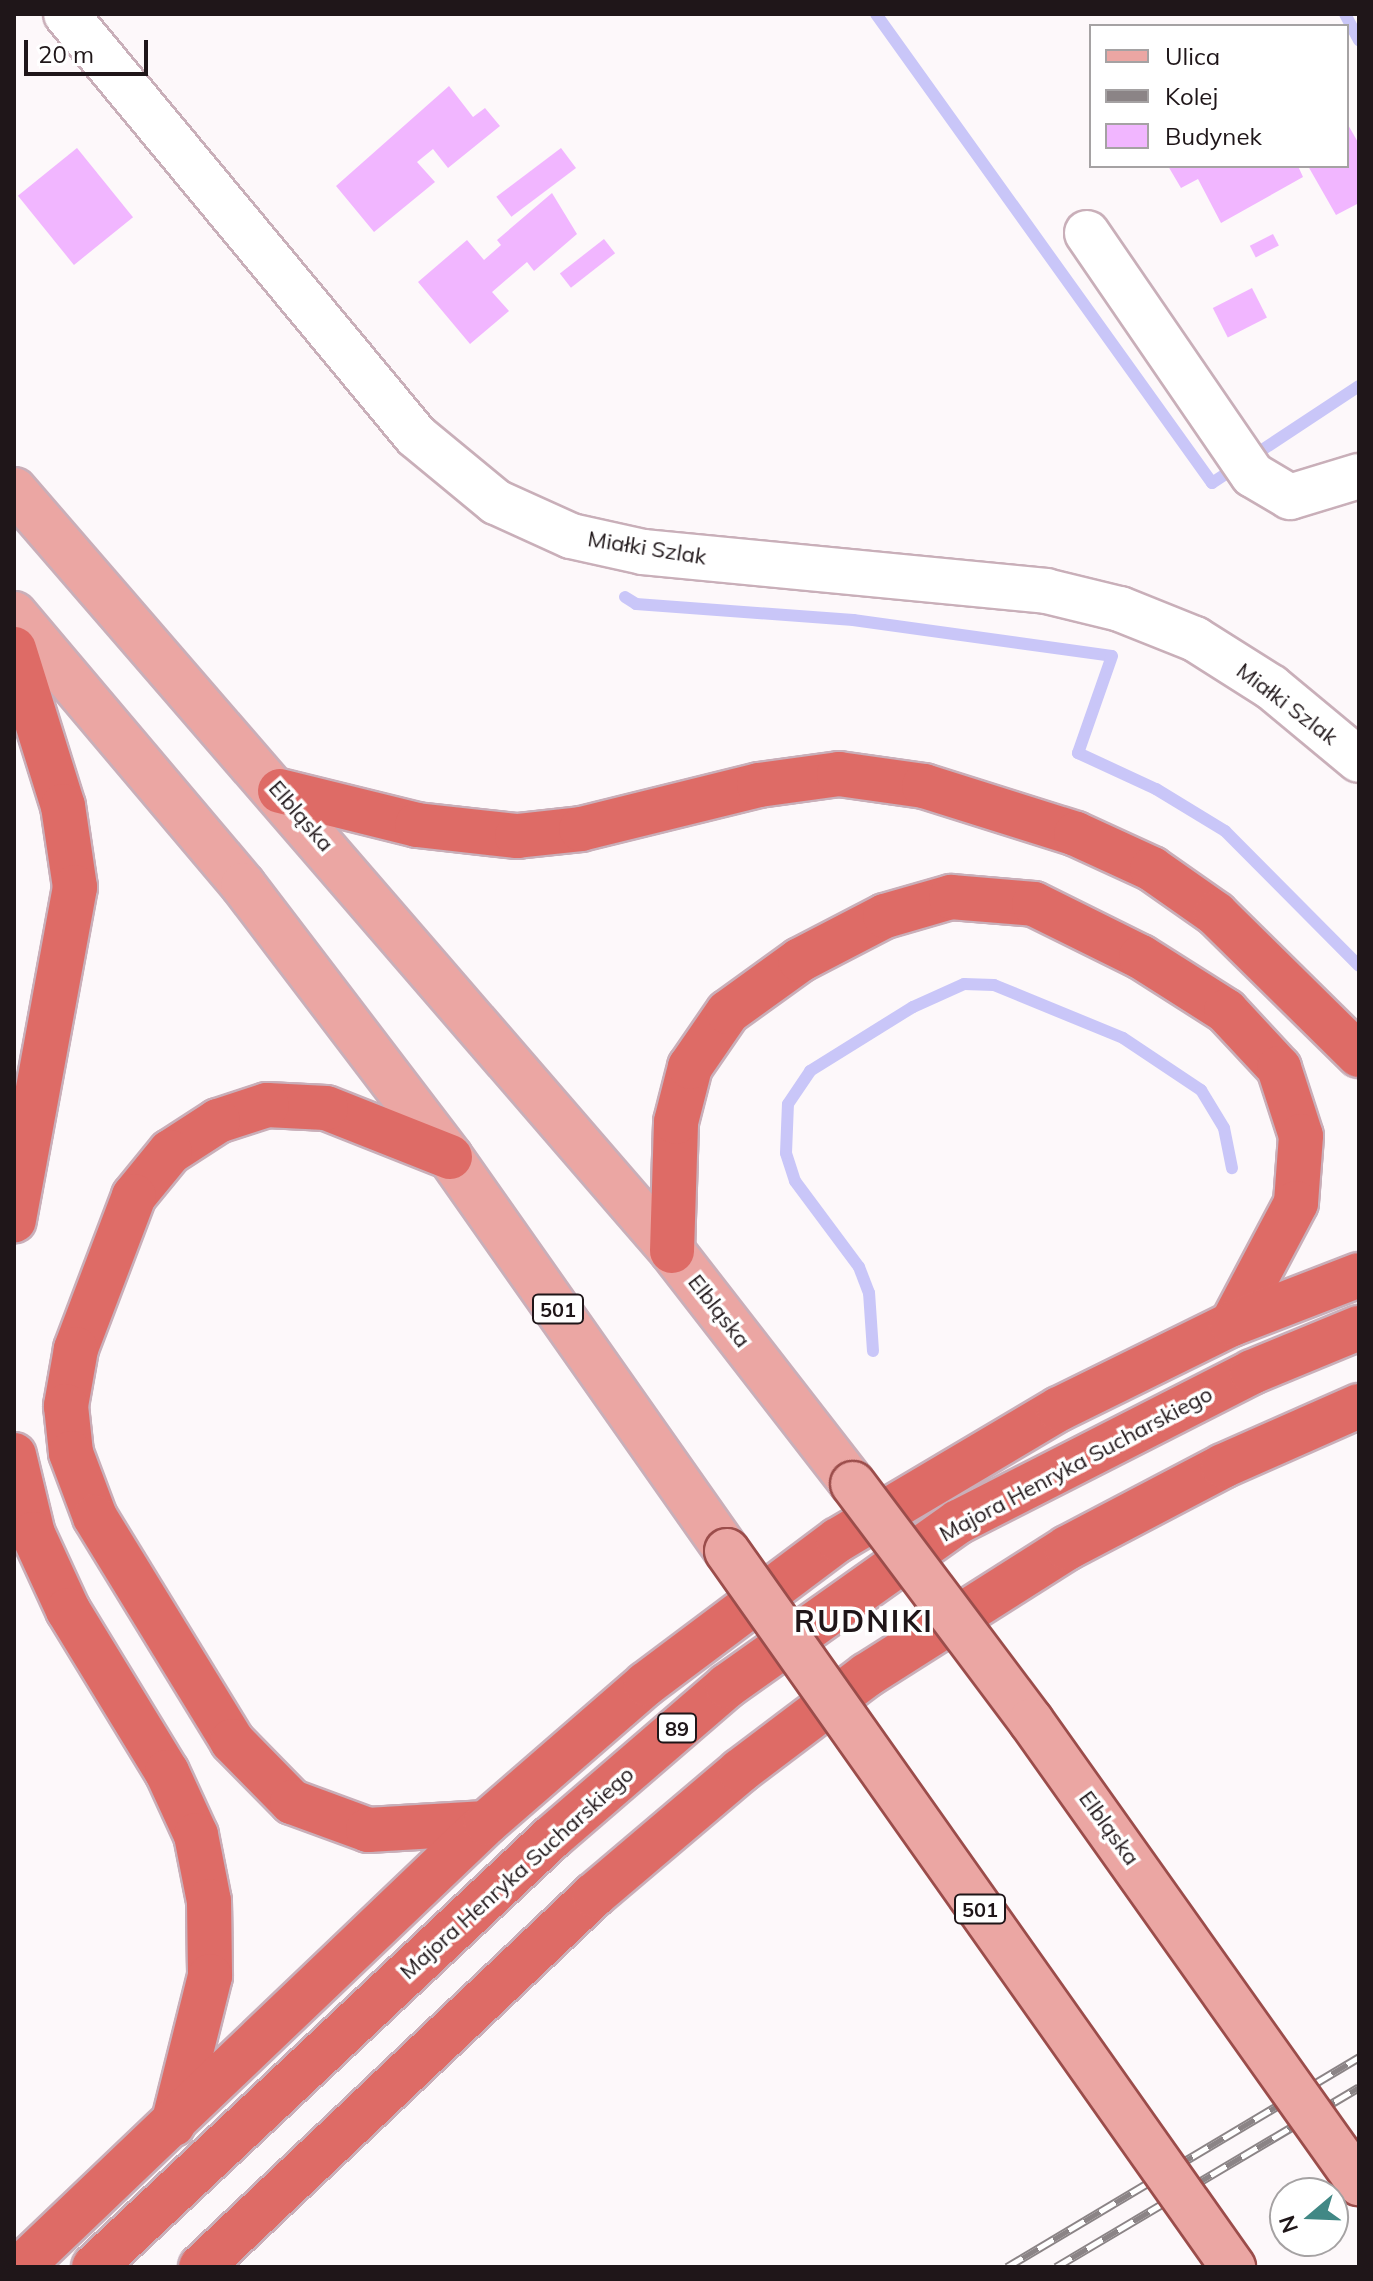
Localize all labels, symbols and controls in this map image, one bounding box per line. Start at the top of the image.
scale bar [28,24,152,74]
legend [1089,24,1349,168]
text: 20 m [38,39,94,69]
text: Ulica [1165,41,1220,71]
text: Kolej [1165,81,1218,111]
text: Budynek [1165,121,1262,151]
street label: Miałki Szlak [586,526,708,570]
street label: Miałki Szlak [1231,657,1343,751]
street label: Elbląska [263,775,339,857]
street label: Elbląska [682,1269,756,1353]
road number: 501 [532,1293,584,1325]
street label: Majora Henryka Sucharskiego [935,1381,1217,1547]
district label: RUDNIKI [794,1603,934,1639]
road number: 89 [657,1712,697,1744]
street label: Majora Henryka Sucharskiego [395,1761,639,1985]
street label: Elbląska [1073,1786,1145,1870]
road number: 501 [954,1893,1006,1925]
north arrow [1269,2177,1349,2257]
text: N [1272,2212,1304,2237]

